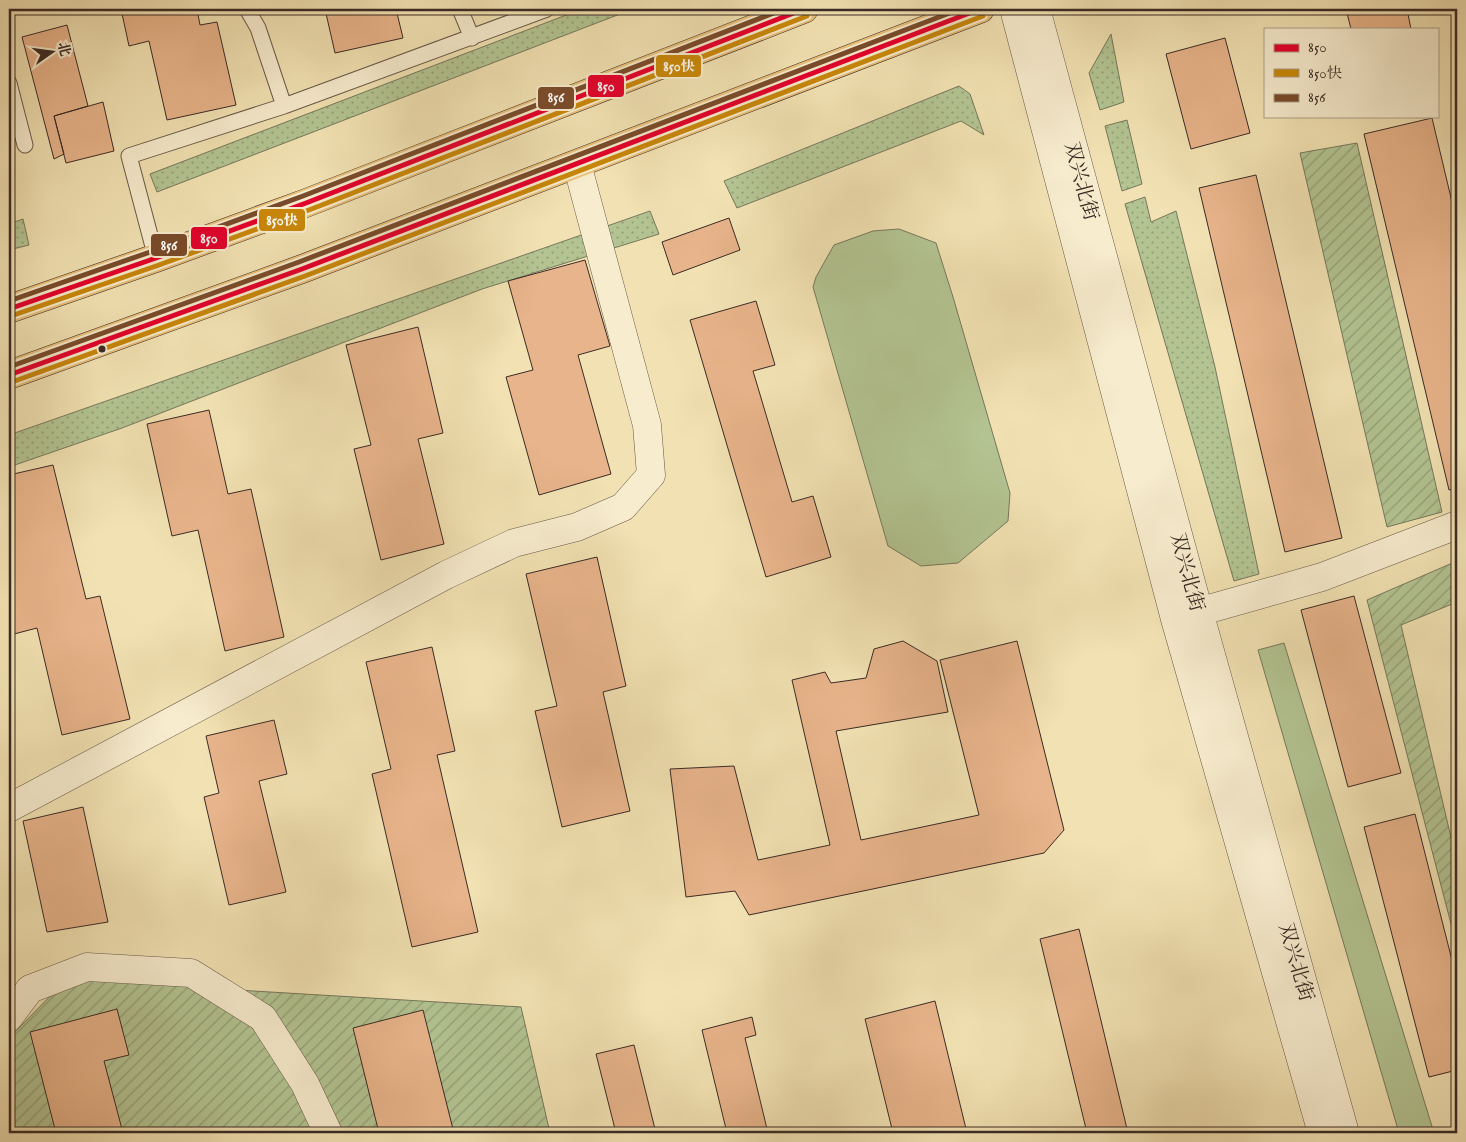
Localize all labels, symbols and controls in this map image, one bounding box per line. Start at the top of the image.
north arrow [28,28,78,78]
legend [1264,28,1438,118]
text: 850 [1308,38,1327,57]
text: 北 [53,40,74,58]
line badge: 850快 [655,54,702,78]
text: 850快 [663,58,695,76]
text: 850快 [1308,64,1342,83]
line badge: 850 [587,74,625,98]
text: 850 [597,78,615,96]
line badge: 856 [537,86,575,110]
text: 856 [1308,88,1326,107]
text: 856 [548,89,565,107]
street label: 双兴北街 [1058,140,1103,223]
line badge: 850快 [258,208,306,232]
text: 850快 [266,212,298,230]
line badge: 850 [190,226,228,250]
text: 850 [200,230,218,248]
line badge: 856 [150,233,188,257]
text: 856 [161,237,178,255]
unlabelled marker [97,344,107,354]
street label: 双兴北街 [1164,531,1209,614]
street label: 双兴北街 [1273,921,1319,1004]

